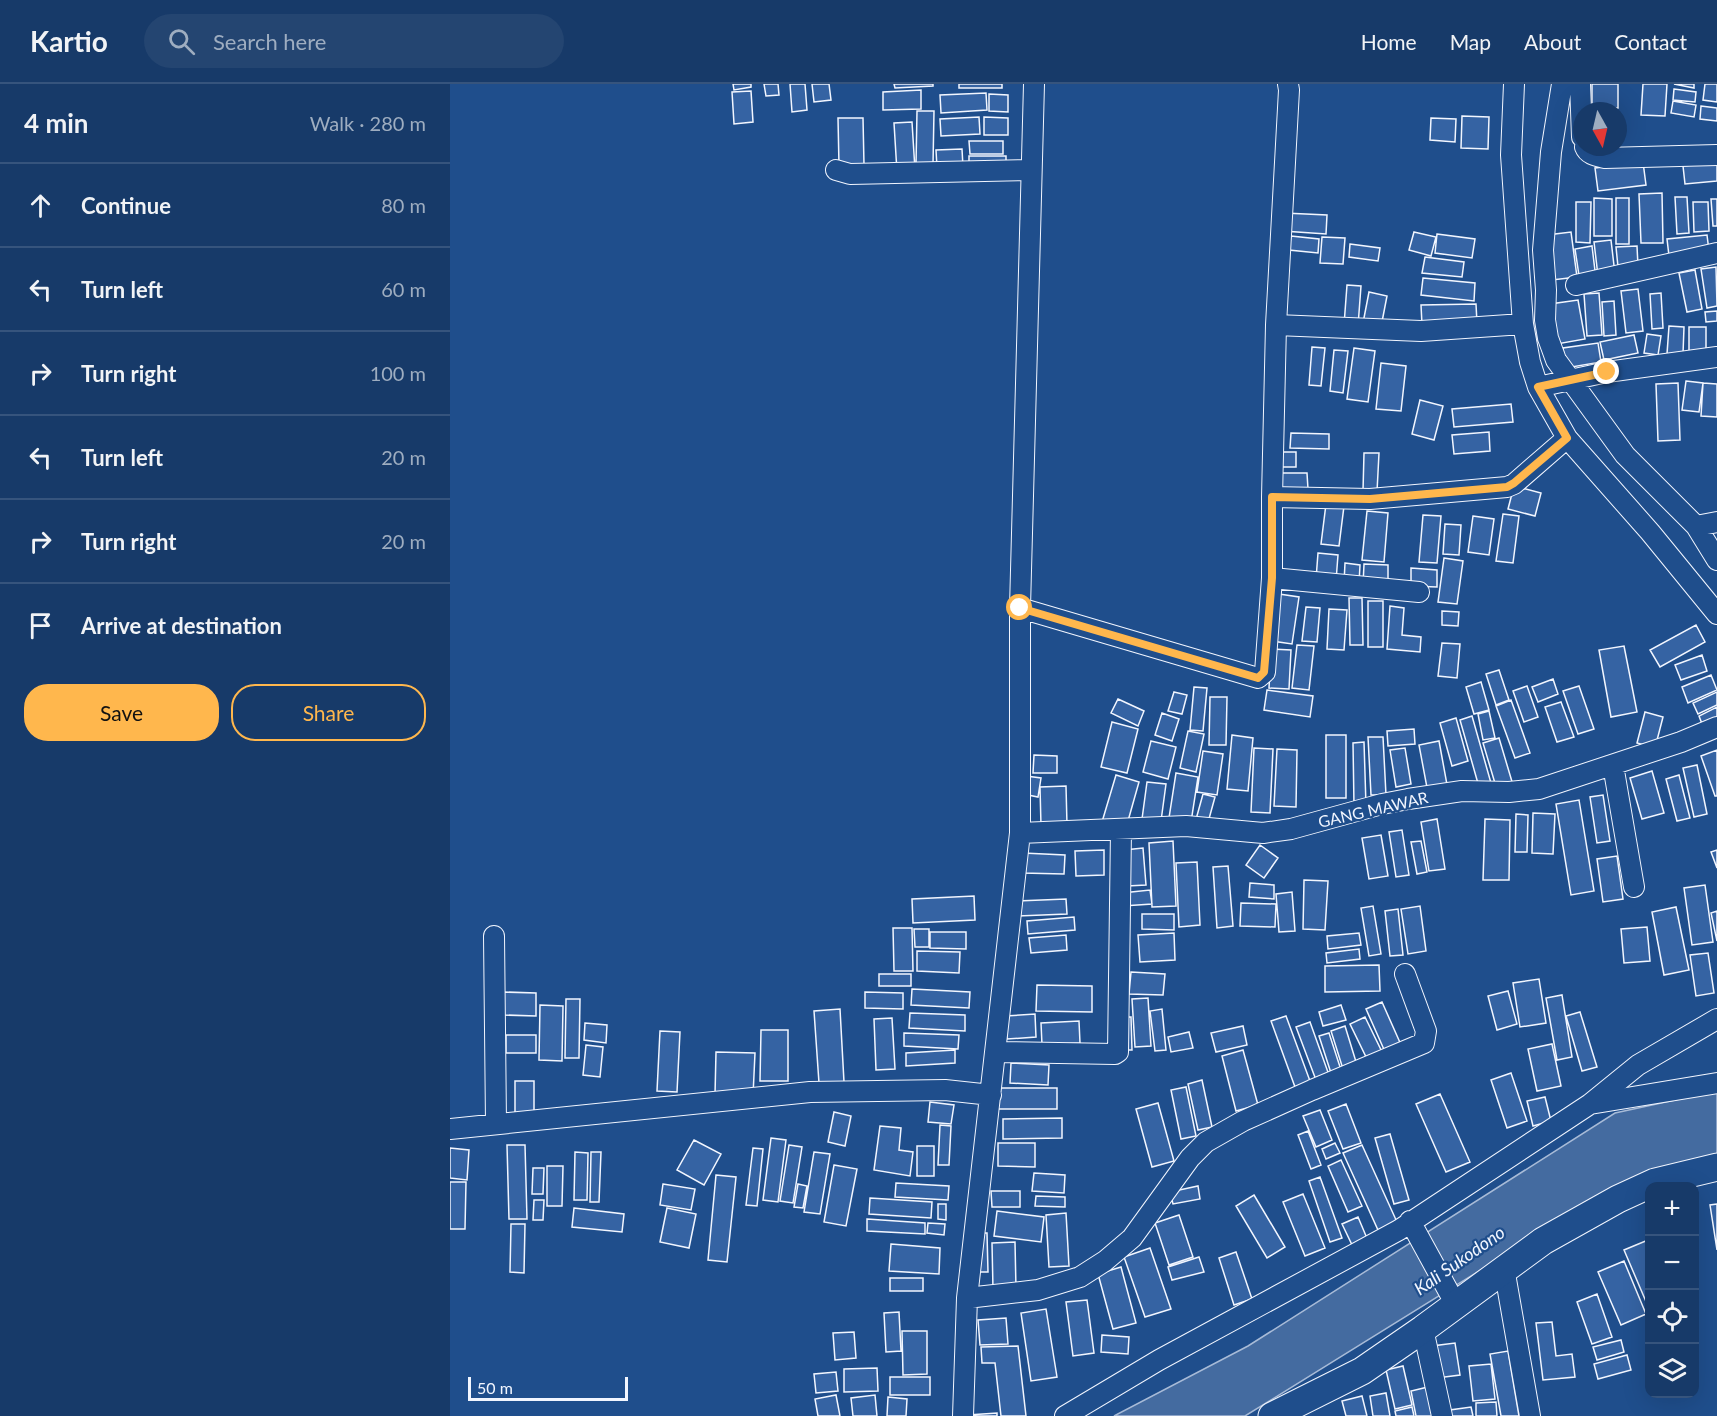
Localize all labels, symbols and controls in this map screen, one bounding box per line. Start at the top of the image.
search box [144,14,564,68]
text: Kartio [30,24,108,58]
icon: search [165,25,198,58]
text: Search here [213,28,326,55]
text: Home [1361,29,1417,54]
text: Map [1450,29,1491,54]
text: About [1524,29,1581,54]
text: Contact [1614,29,1687,54]
north arrow [1573,102,1627,156]
text: 4 min [24,107,88,139]
text: Walk · 280 m [310,111,426,135]
icon: ahead [24,189,57,222]
text: Continue [81,192,171,219]
text: 80 m [381,193,426,217]
icon: left [24,273,57,306]
text: Turn left [81,276,163,303]
text: 60 m [381,277,426,301]
icon: right [24,357,57,390]
route end [1593,358,1619,384]
text: Turn right [81,360,176,387]
text: 100 m [370,361,426,385]
icon: left [24,441,57,474]
text: Turn left [81,444,163,471]
text: 20 m [381,445,426,469]
icon: right [24,525,57,558]
text: Turn right [81,528,176,555]
text: 20 m [381,529,426,553]
route start [1006,594,1032,620]
icon: arrive [24,609,57,642]
text: Arrive at destination [81,612,282,639]
button: Save [24,684,219,741]
button: Share [231,684,426,741]
street label: GANG MAWAR [1316,787,1430,831]
map controls [1645,1182,1699,1398]
button: + [1645,1182,1699,1236]
water label: Kali Sukodono [1409,1221,1509,1299]
button: − [1645,1236,1699,1290]
button: locate [1645,1290,1699,1344]
button: layers [1645,1344,1699,1398]
scale bar [468,1374,628,1402]
text: 50 m [477,1378,513,1397]

